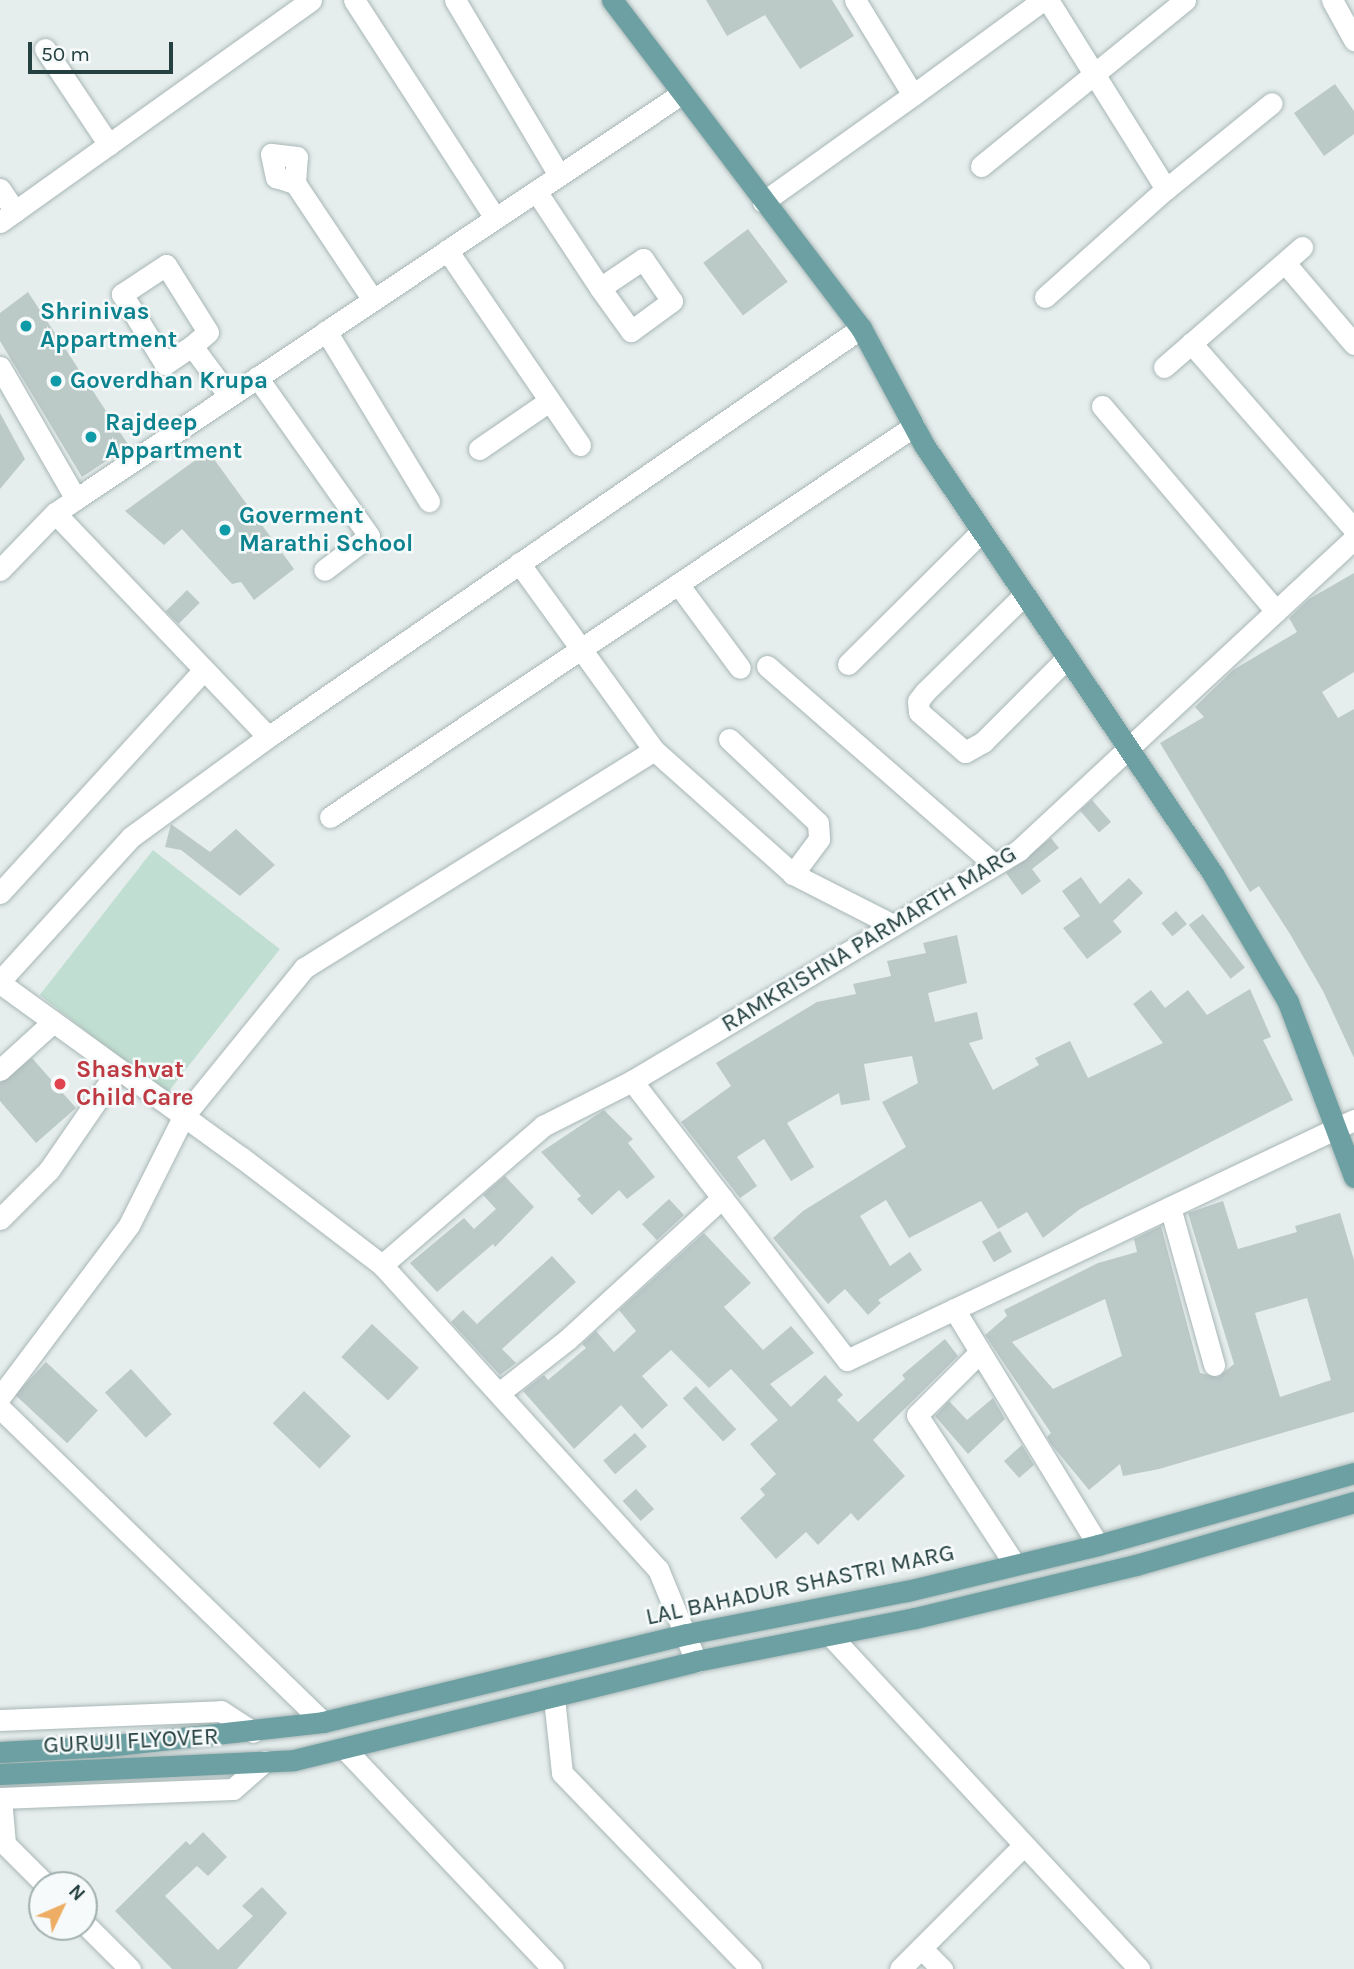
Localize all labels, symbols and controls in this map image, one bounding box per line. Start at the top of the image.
scale bar [32,28,177,72]
text: 50 m [41,42,90,66]
place label: Shrinivas Appartment [40,298,177,354]
marker: Shrinivas Appartment [18,318,34,334]
place label: Goverdhan Krupa [70,367,268,395]
marker: Goverdhan Krupa [48,373,64,389]
place label: Rajdeep Appartment [105,409,242,465]
marker: Rajdeep Appartment [83,429,99,445]
place label: Goverment Marathi School [239,502,413,558]
marker: Goverment Marathi School [217,522,233,538]
street label: RAMKRISHNA PARMARTH MARG [716,839,1022,1039]
place label: Shashvat Child Care [76,1056,194,1112]
marker: Shashvat Child Care [50,1074,70,1094]
street label: LAL BAHADUR SHASTRI MARG [643,1538,957,1632]
street label: GURUJI FLYOVER [43,1722,219,1760]
north arrow [28,1871,98,1941]
text: N [64,1880,89,1905]

